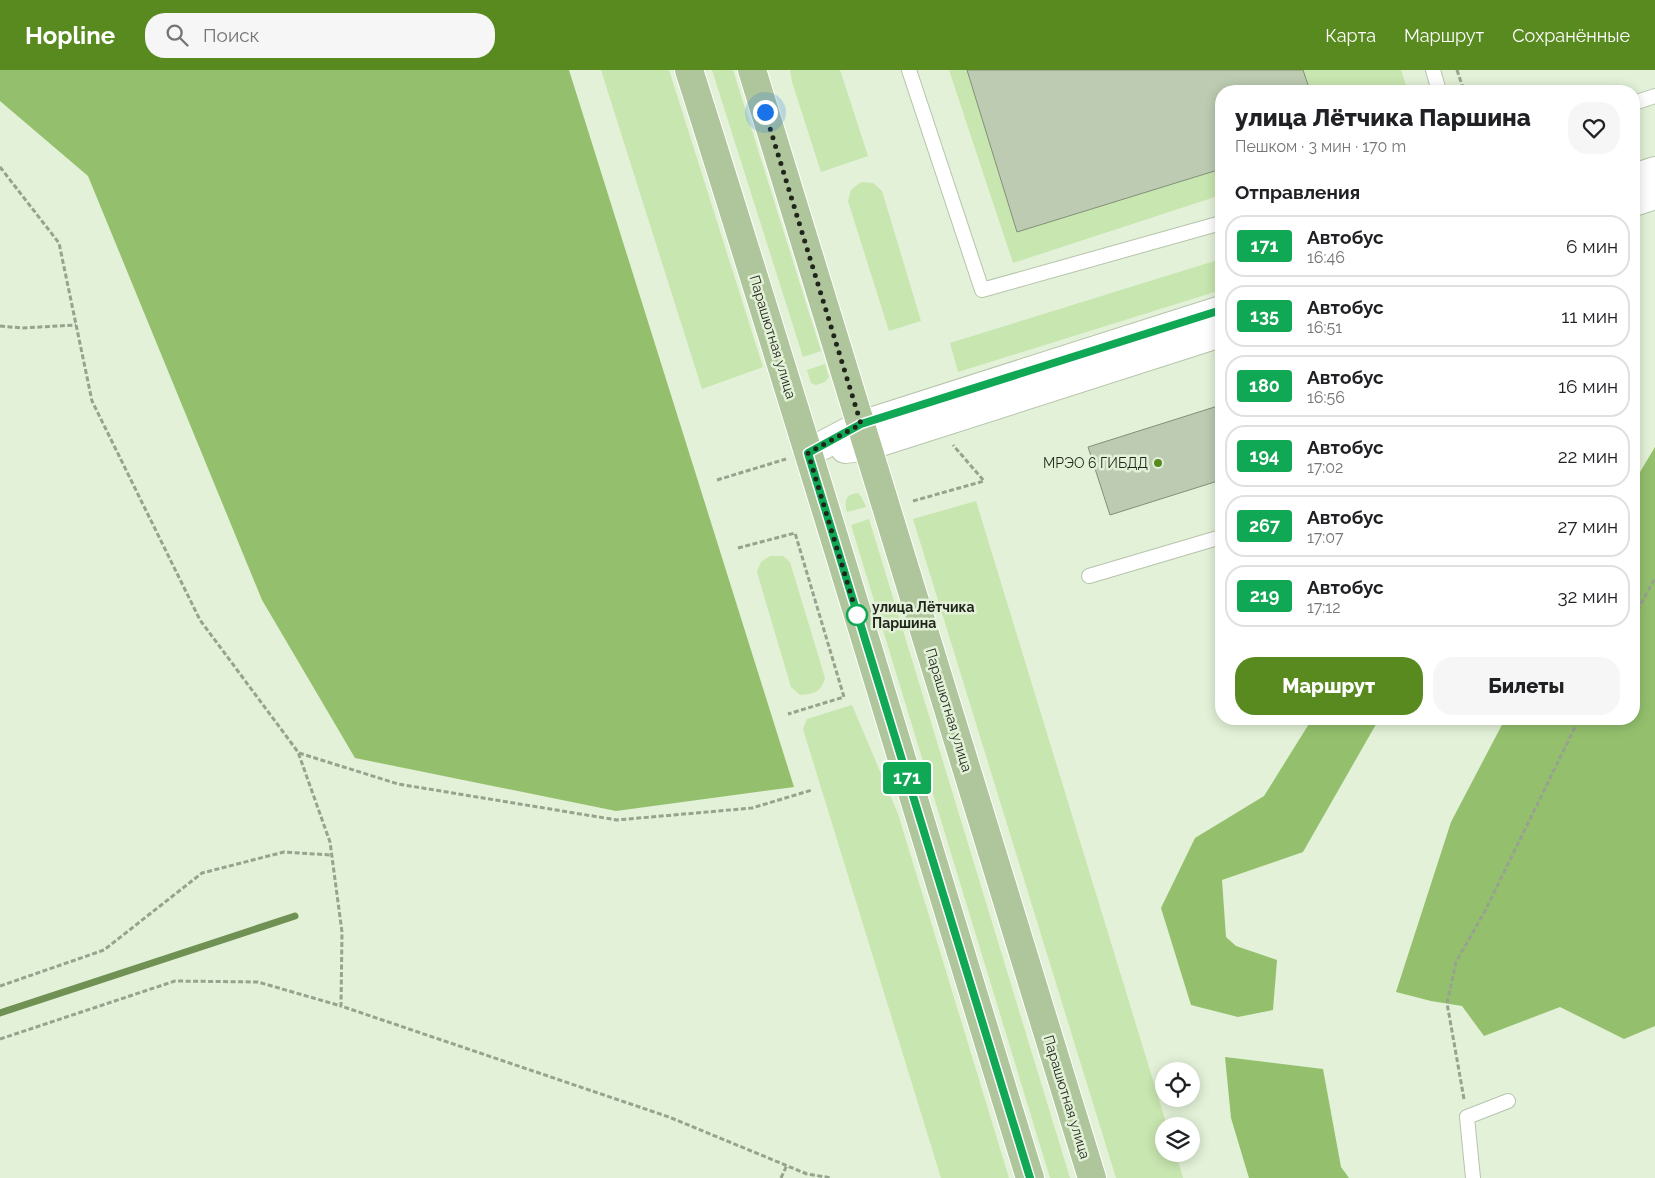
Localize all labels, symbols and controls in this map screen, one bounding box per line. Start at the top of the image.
search box [145,13,495,58]
text: Hopline [25,21,115,50]
icon: search [163,21,191,49]
text: Поиск [203,24,260,46]
text: Карта [1325,25,1376,46]
text: Маршрут [1404,25,1484,46]
text: Сохранённые [1512,25,1630,46]
your location [753,100,778,125]
button: heart [1568,102,1620,154]
text: улица Лётчика Паршина [1235,103,1531,132]
text: Пешком · 3 мин · 170 m [1235,137,1406,156]
text: Отправления [1235,181,1360,203]
text: Автобус [1307,226,1384,248]
text: 171 [1251,235,1278,256]
text: 6 мин [1566,235,1618,257]
text: 16:46 [1307,248,1345,267]
street label: Парашютная улица [747,273,799,401]
text: Автобус [1307,296,1384,318]
text: 135 [1250,305,1279,326]
text: 11 мин [1561,305,1618,327]
text: 16:51 [1307,318,1342,337]
text: Автобус [1307,366,1384,388]
text: 180 [1249,375,1280,396]
text: 16 мин [1558,375,1618,397]
text: 16:56 [1307,388,1345,407]
text: Автобус [1307,436,1384,458]
text: 194 [1250,445,1279,466]
text: 22 мин [1558,445,1618,467]
place label: МРЭО 6 ГИБДД [1043,455,1148,471]
marker: МРЭО 6 ГИБДД [1152,457,1164,469]
text: 17:02 [1307,458,1343,477]
text: Автобус [1307,506,1384,528]
text: 267 [1249,515,1280,536]
text: 27 мин [1557,515,1618,537]
text: 17:07 [1307,528,1344,547]
text: Автобус [1307,576,1384,598]
text: 219 [1250,585,1279,606]
text: 32 мин [1557,585,1618,607]
text: 17:12 [1307,598,1341,617]
place label: улица Лётчика Паршина [872,599,974,631]
marker: улица Лётчика Паршина [846,604,868,626]
street label: Парашютная улица [923,646,975,774]
button: Маршрут [1235,657,1423,715]
button: Билеты [1433,657,1620,715]
line badge: 171 [878,762,936,794]
text: 171 [893,767,921,788]
street label: Парашютная улица [1041,1033,1093,1161]
map controls [1155,1062,1200,1162]
button: locate [1155,1062,1200,1107]
button: layers [1155,1117,1200,1162]

